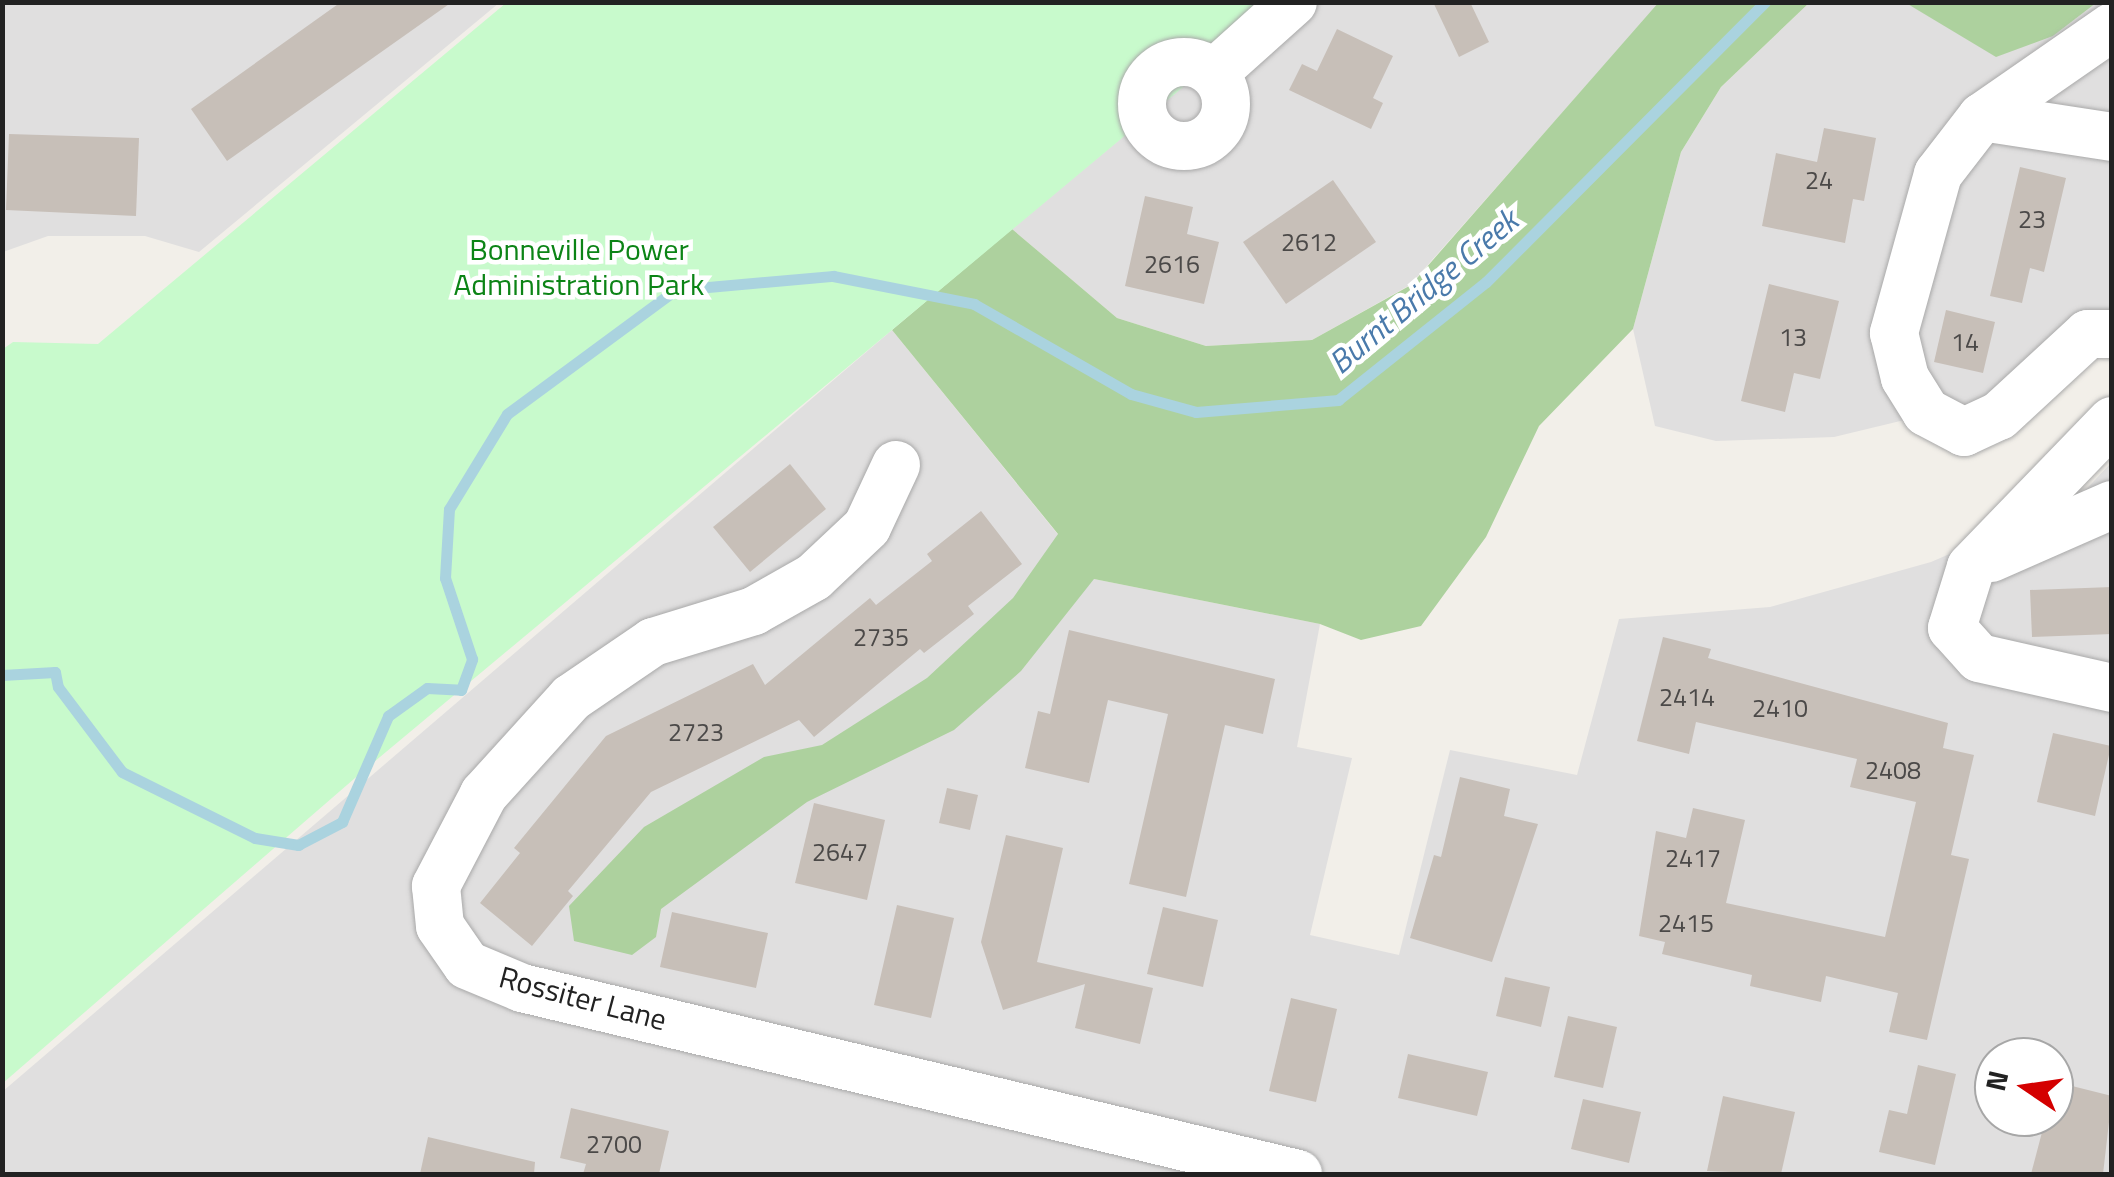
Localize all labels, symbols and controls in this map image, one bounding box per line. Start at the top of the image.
house number: 24 [1805,165,1833,195]
water label: Burnt Bridge Creek [1321,201,1525,381]
house number: 23 [2018,204,2046,234]
house number: 2612 [1281,227,1337,257]
park label: Bonneville Power Administration Park [454,231,704,302]
house number: 2616 [1144,249,1200,279]
house number: 13 [1779,322,1807,352]
house number: 14 [1951,327,1979,357]
house number: 2735 [853,622,909,652]
house number: 2414 [1659,682,1715,712]
house number: 2410 [1752,693,1808,723]
house number: 2723 [668,717,724,747]
house number: 2408 [1865,755,1921,785]
house number: 2647 [812,837,868,867]
house number: 2417 [1665,843,1721,873]
house number: 2415 [1658,908,1714,938]
street label: Rossiter Lane [495,958,671,1038]
north arrow [1974,1037,2074,1137]
text: N [1973,1066,2019,1095]
house number: 2700 [586,1129,642,1159]

